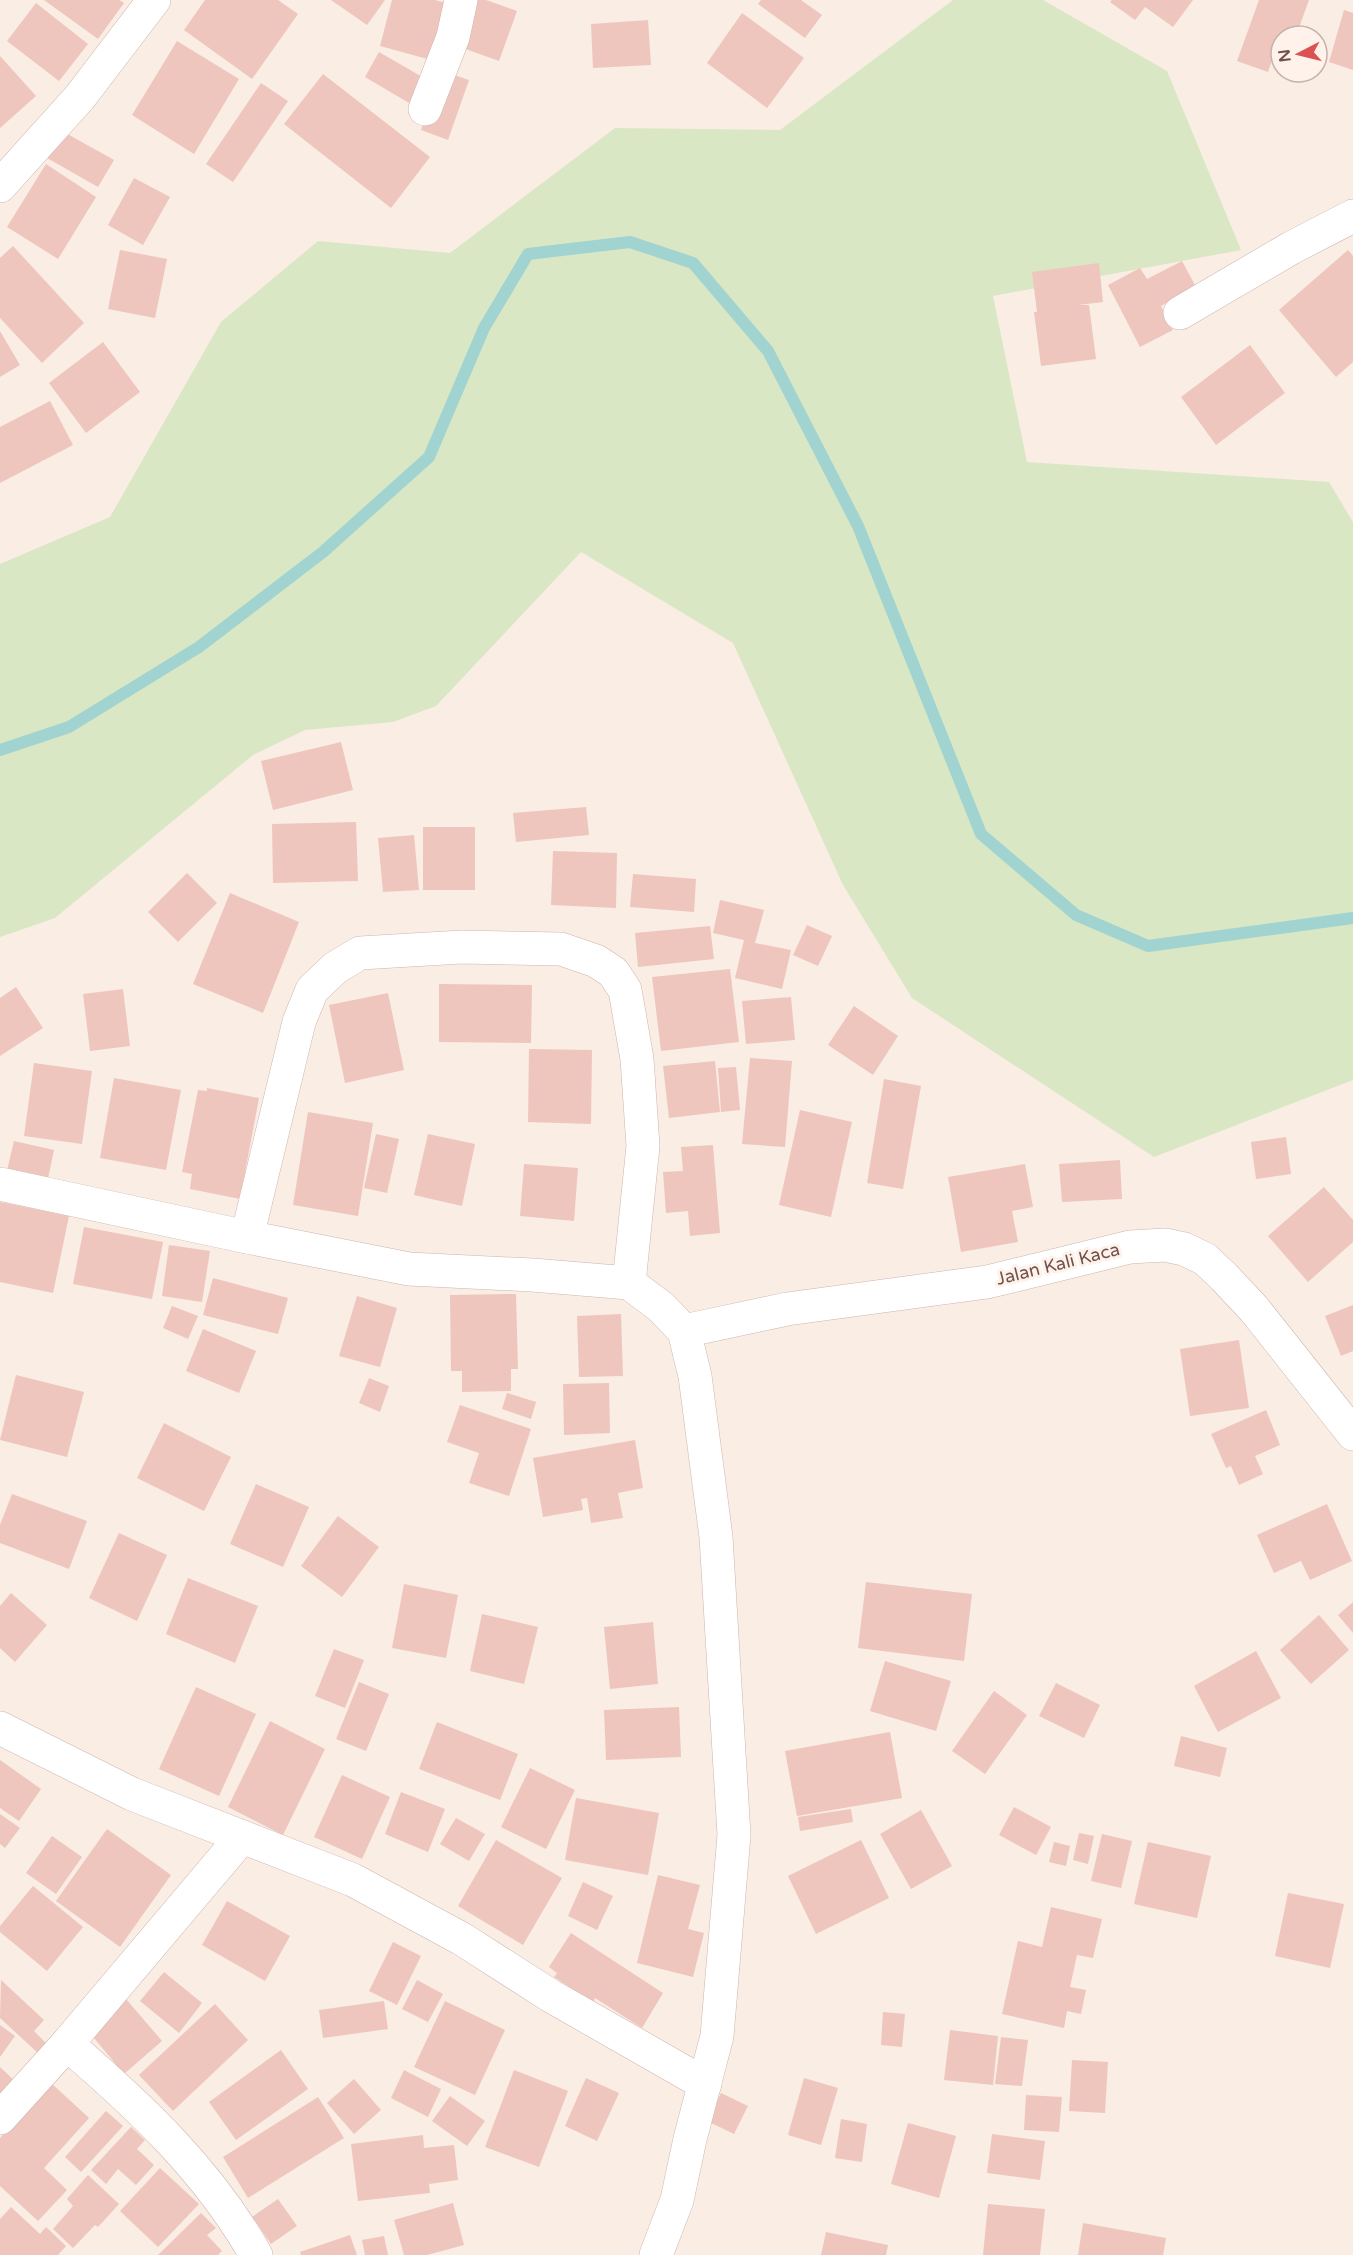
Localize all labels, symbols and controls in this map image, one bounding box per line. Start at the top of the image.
north arrow [1269,24,1329,84]
text: N [1274,48,1296,63]
street label: Jalan Kali Kaca [994,1238,1122,1290]

